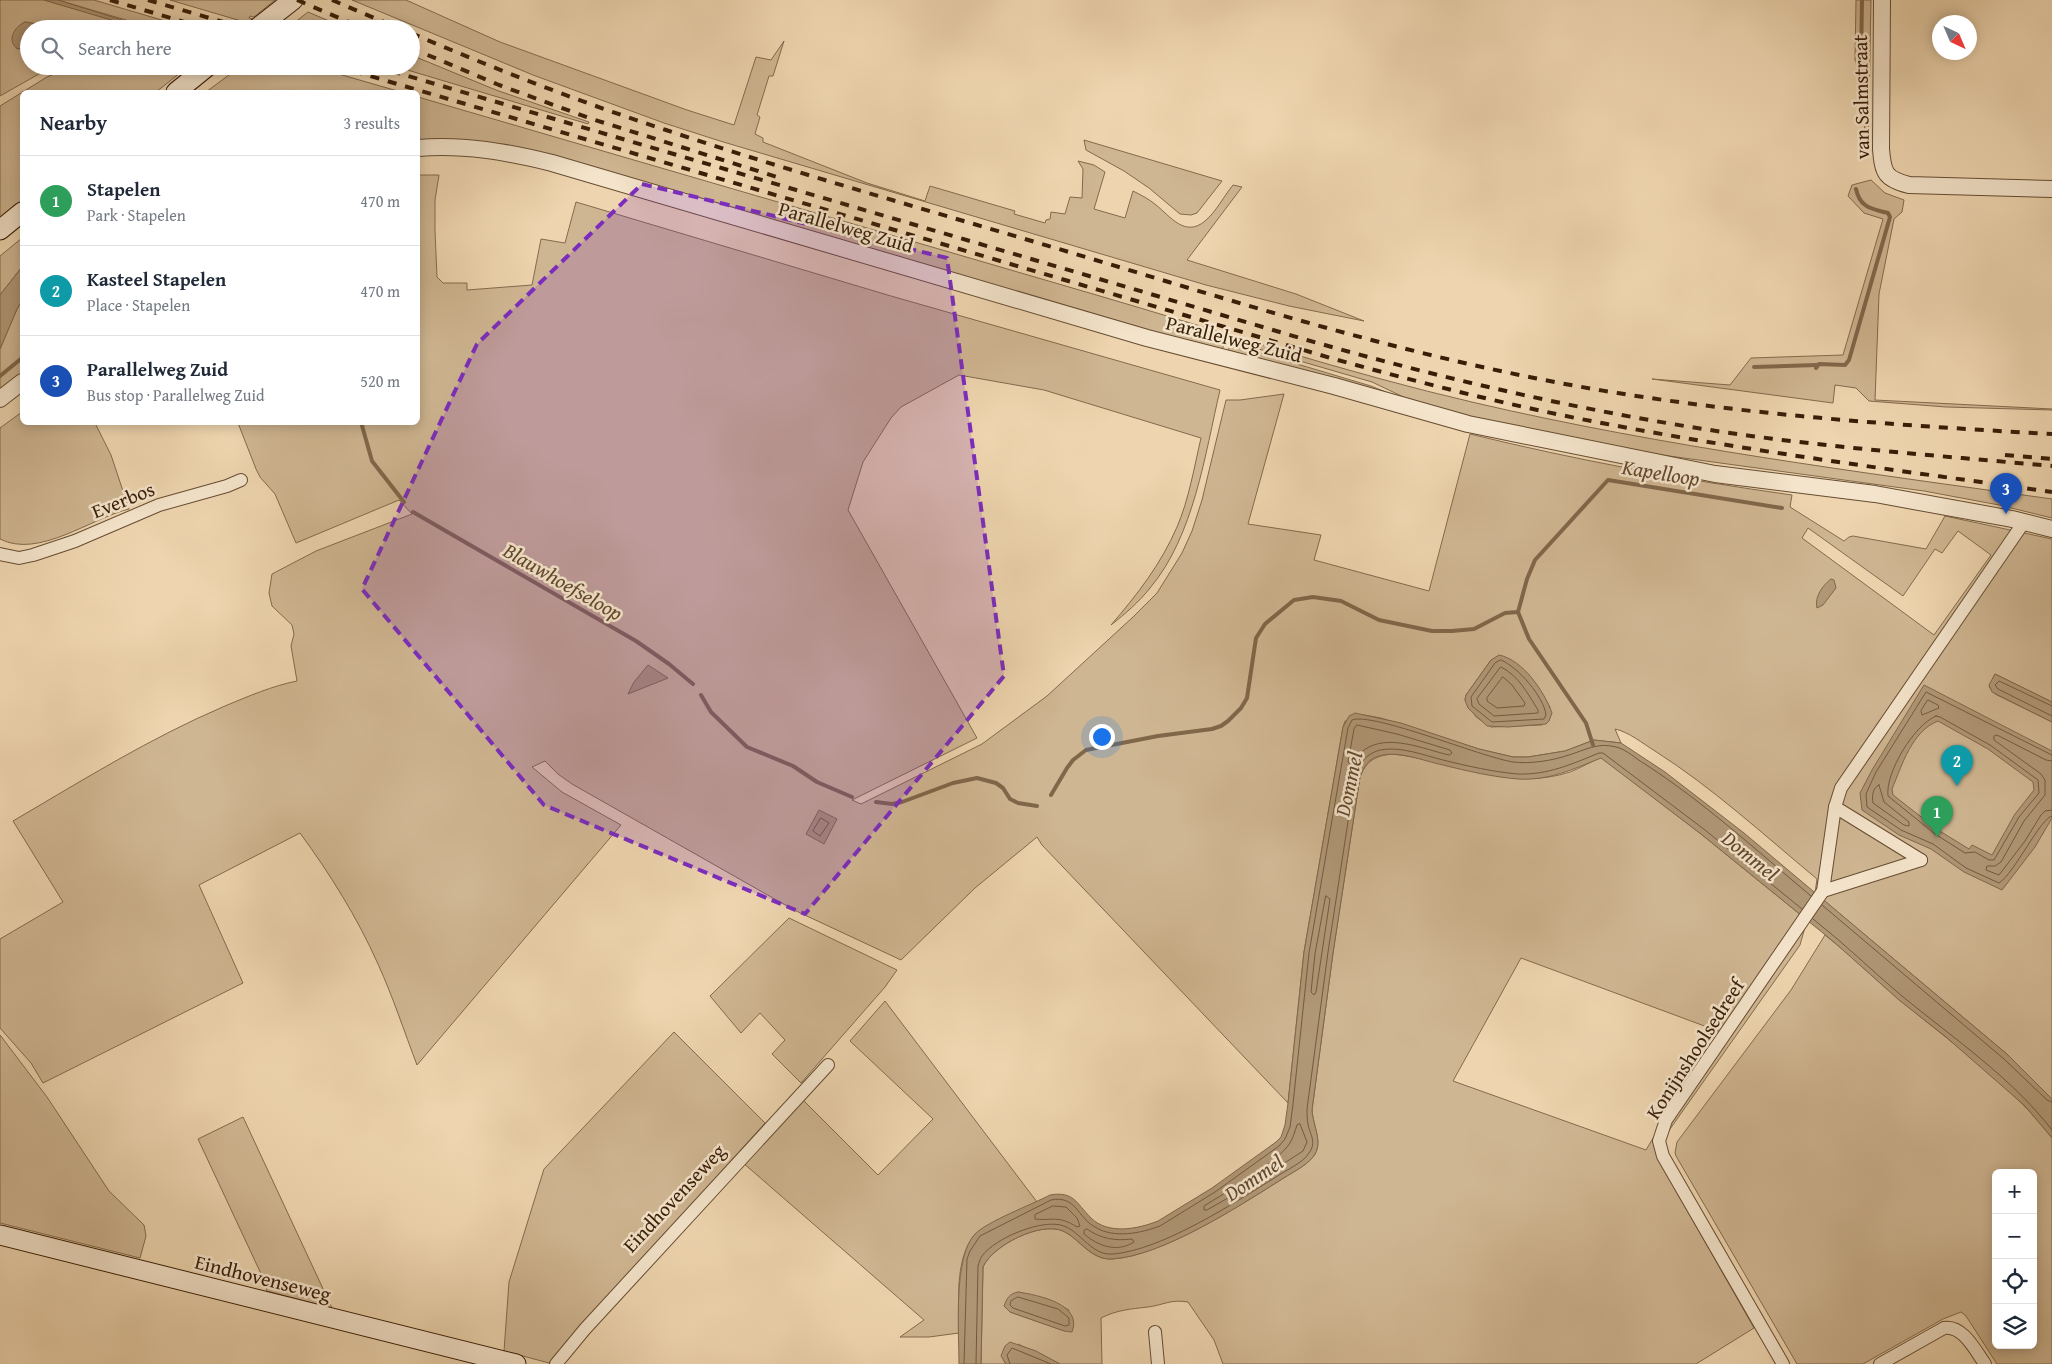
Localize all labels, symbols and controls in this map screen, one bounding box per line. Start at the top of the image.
north arrow [1932,15,1977,60]
search box [20,20,420,75]
icon: search [38,34,66,62]
text: Search here [78,34,172,62]
street label: van Salmstraat [1845,34,1876,160]
text: Nearby [40,107,107,138]
text: 3 results [343,111,400,135]
text: Stapelen [87,175,161,203]
text: 1 [52,189,60,213]
text: 470 m [360,189,400,213]
street label: Parallelweg Zuid [775,193,917,260]
text: Park · Stapelen [87,203,186,227]
text: Kasteel Stapelen [87,265,226,293]
text: 2 [52,279,60,303]
text: 470 m [360,279,400,303]
text: Place · Stapelen [87,293,190,317]
street label: Parallelweg Zuid [1163,308,1305,369]
text: Parallelweg Zuid [87,355,228,383]
text: 3 [52,369,60,393]
text: 520 m [360,369,400,393]
text: Bus stop · Parallelweg Zuid [87,383,264,407]
water label: Kapelloop [1619,451,1702,494]
pin: 3 [1990,473,2022,514]
street label: Everbos [87,474,159,525]
water label: Blauwhoefseloop [497,534,629,628]
your location [1089,724,1115,750]
pin: 2 [1941,745,1973,786]
water label: Dommel [1326,749,1370,820]
pin: 1 [1921,796,1953,837]
water label: Dommel [1714,822,1785,888]
street label: Konijnshoolsedreef [1638,971,1752,1124]
street label: Eindhovenseweg [616,1137,732,1258]
water label: Dommel [1217,1146,1289,1209]
map controls [1992,1169,2037,1349]
button: + [1992,1169,2037,1214]
button: − [1992,1214,2037,1259]
street label: Eindhovenseweg [192,1247,334,1308]
button: locate [1992,1259,2037,1304]
button: layers [1992,1304,2037,1349]

